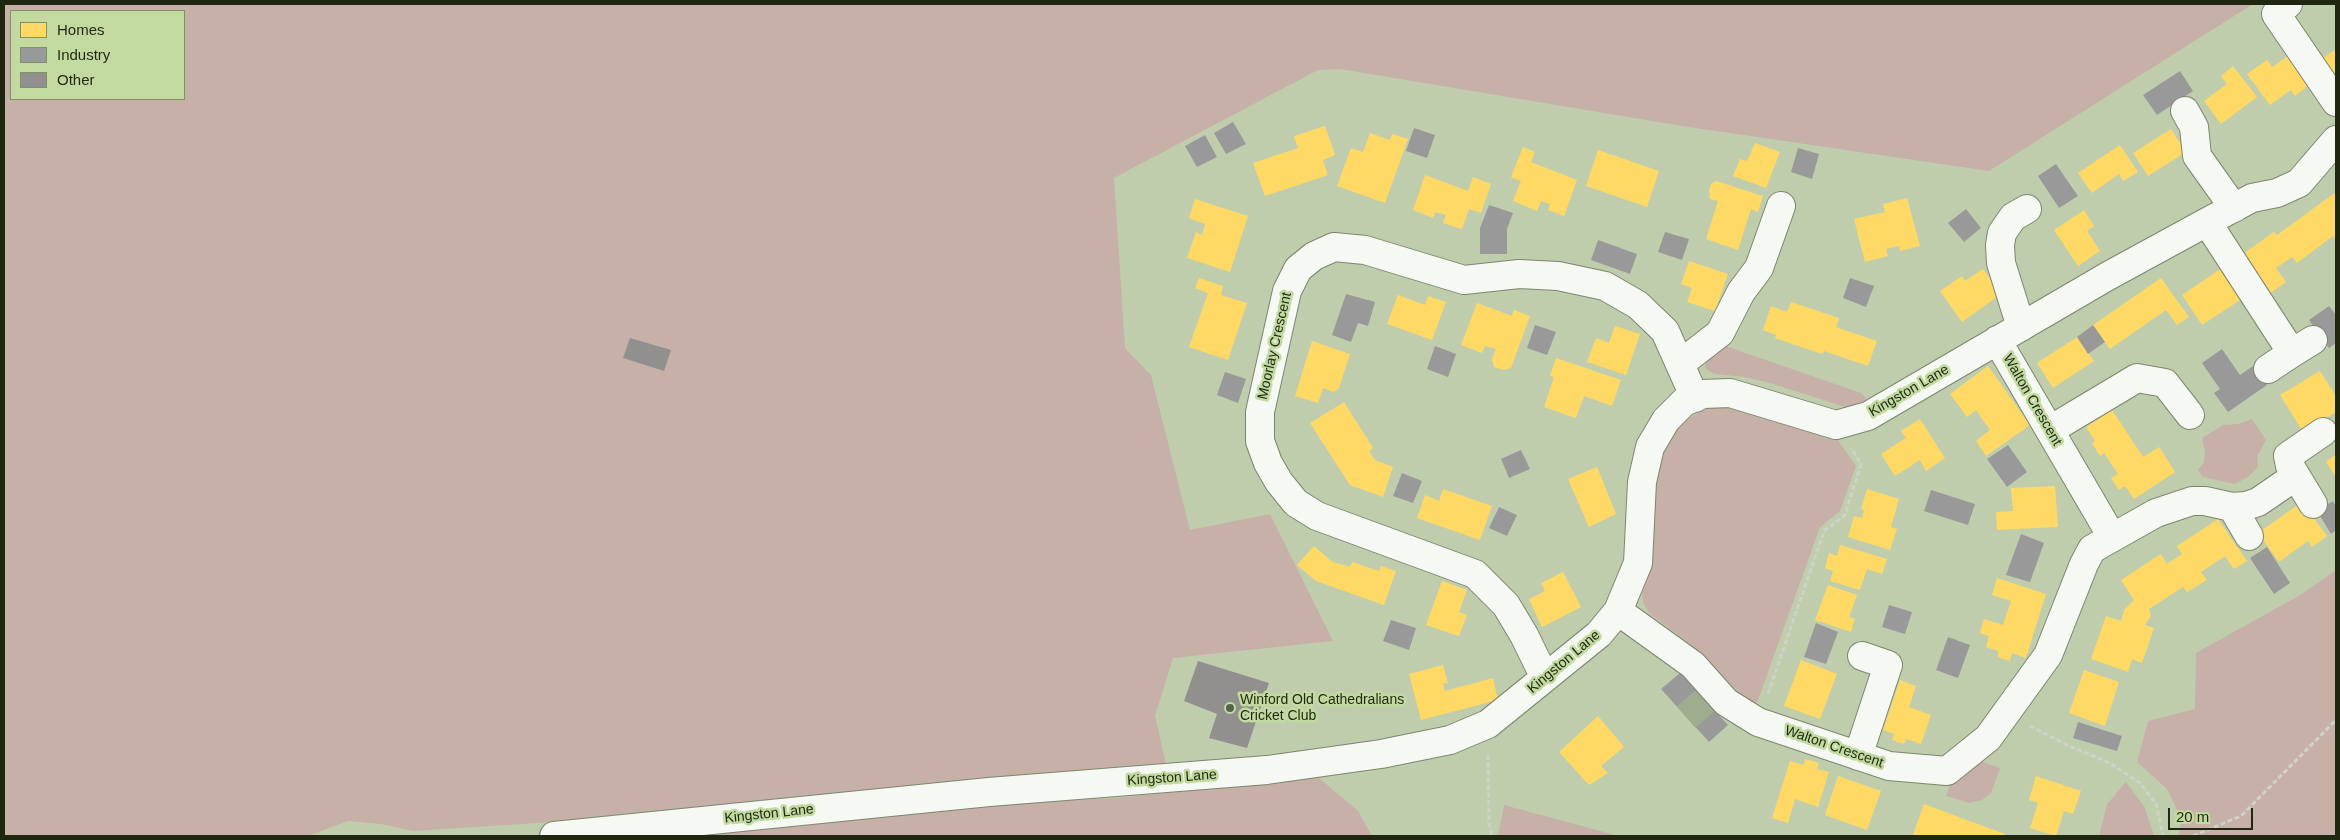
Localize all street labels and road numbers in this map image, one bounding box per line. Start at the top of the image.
street label: Moorlay Crescent [1254,291,1296,401]
street label: Walton Crescent [1999,351,2065,449]
street label: Kingston Lane [1866,361,1952,421]
street label: Kingston Lane [1524,627,1604,697]
street label: Walton Crescent [1783,722,1885,772]
street label: Kingston Lane [1127,766,1217,790]
street label: Kingston Lane [724,801,814,827]

